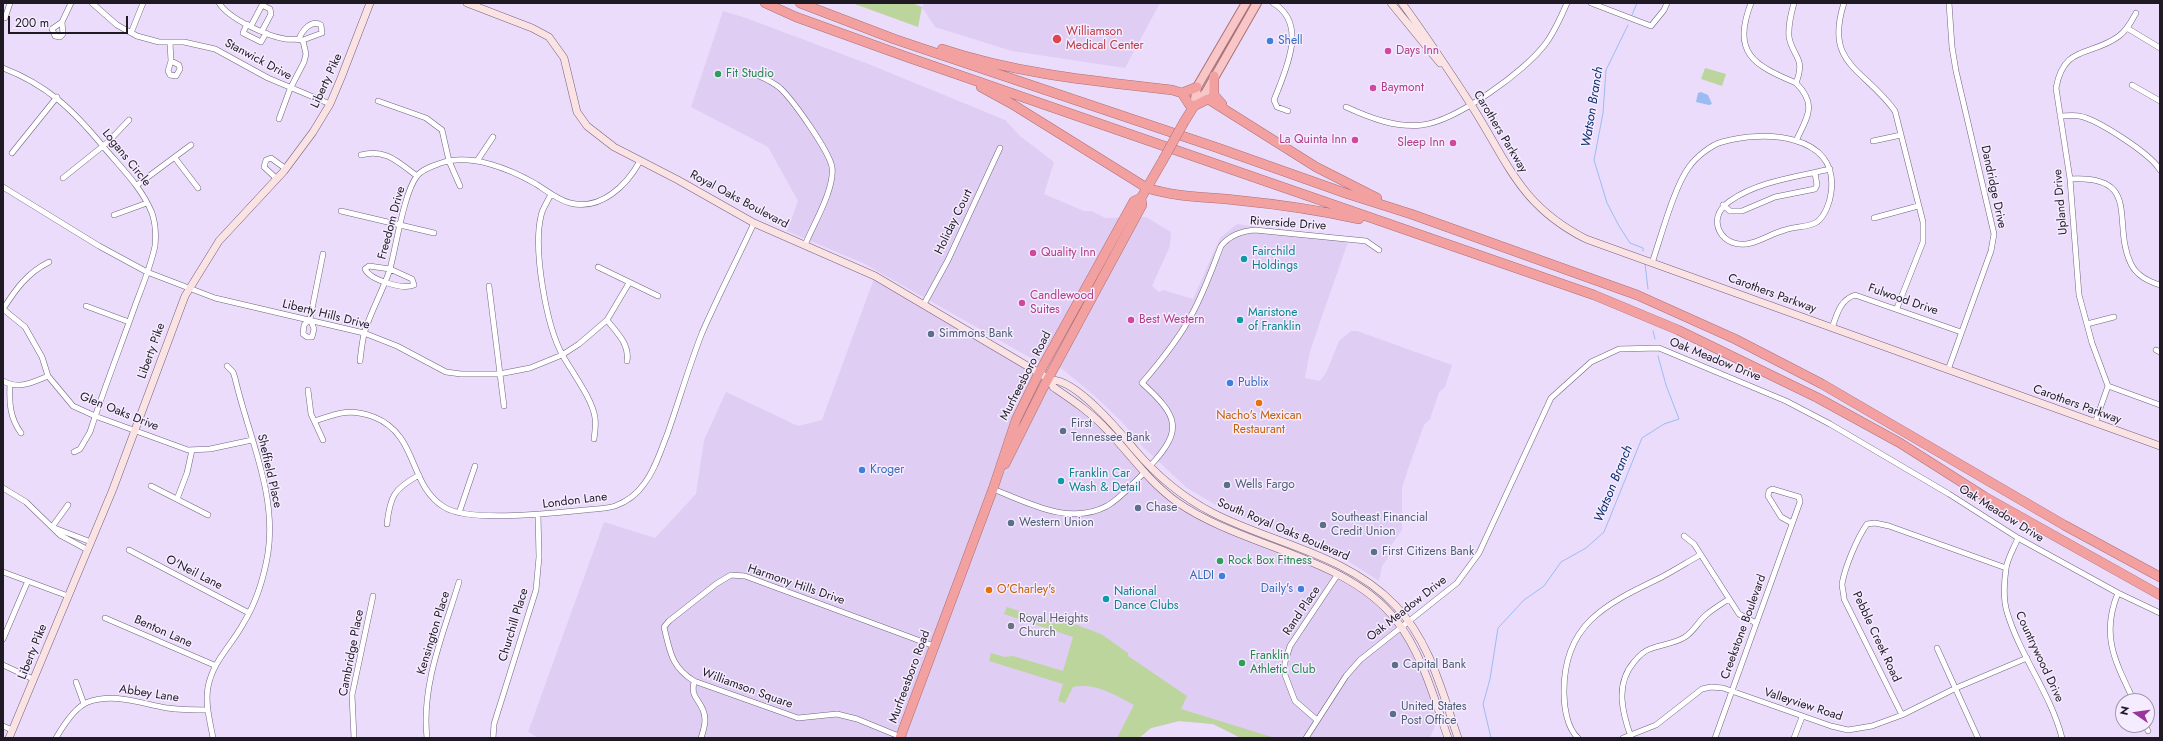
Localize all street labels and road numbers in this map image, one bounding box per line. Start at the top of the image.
street label: Stanwick Drive [222,36,294,84]
street label: Liberty Pike [308,51,346,111]
street label: Carothers Parkway [1470,88,1530,176]
street label: Logans Circle [99,127,153,189]
street label: Dandridge Drive [1977,144,2009,230]
street label: Royal Oaks Boulevard [687,168,791,232]
street label: Upland Drive [2051,168,2071,236]
street label: Freedom Drive [375,185,409,261]
street label: Holiday Court [932,187,976,257]
street label: Riverside Drive [1249,214,1327,234]
street label: Carothers Parkway [1726,271,1818,317]
street label: Fulwood Drive [1866,281,1940,319]
street label: Liberty Hills Drive [281,297,371,333]
street label: Liberty Pike [135,321,169,381]
street label: Murfreesboro Road [997,329,1055,423]
street label: Oak Meadow Drive [1667,335,1763,385]
street label: Carothers Parkway [2031,382,2123,428]
street label: Glen Oaks Drive [77,390,161,434]
street label: Sheffield Place [253,433,285,509]
street label: Oak Meadow Drive [1956,482,2046,546]
street label: London Lane [542,490,608,512]
street label: South Royal Oaks Boulevard [1215,496,1351,564]
street label: O'Neil Lane [163,553,225,593]
street label: Harmony Hills Drive [746,562,846,608]
street label: Oak Meadow Drive [1364,573,1450,645]
street label: Creekstone Boulevard [1718,573,1770,681]
street label: Rand Place [1280,584,1324,638]
street label: Churchill Place [496,587,532,663]
street label: Kensington Place [414,590,454,676]
street label: Pebble Creek Road [1849,590,1903,684]
street label: Cambridge Place [337,608,367,698]
street label: Countrywood Drive [2012,609,2066,705]
street label: Benton Lane [132,613,194,651]
street label: Liberty Pike [15,622,51,682]
street label: Murfreesboro Road [886,628,934,726]
street label: Williamson Square [700,666,794,712]
street label: Abbey Lane [118,682,180,706]
street label: Valleyview Road [1762,686,1844,724]

